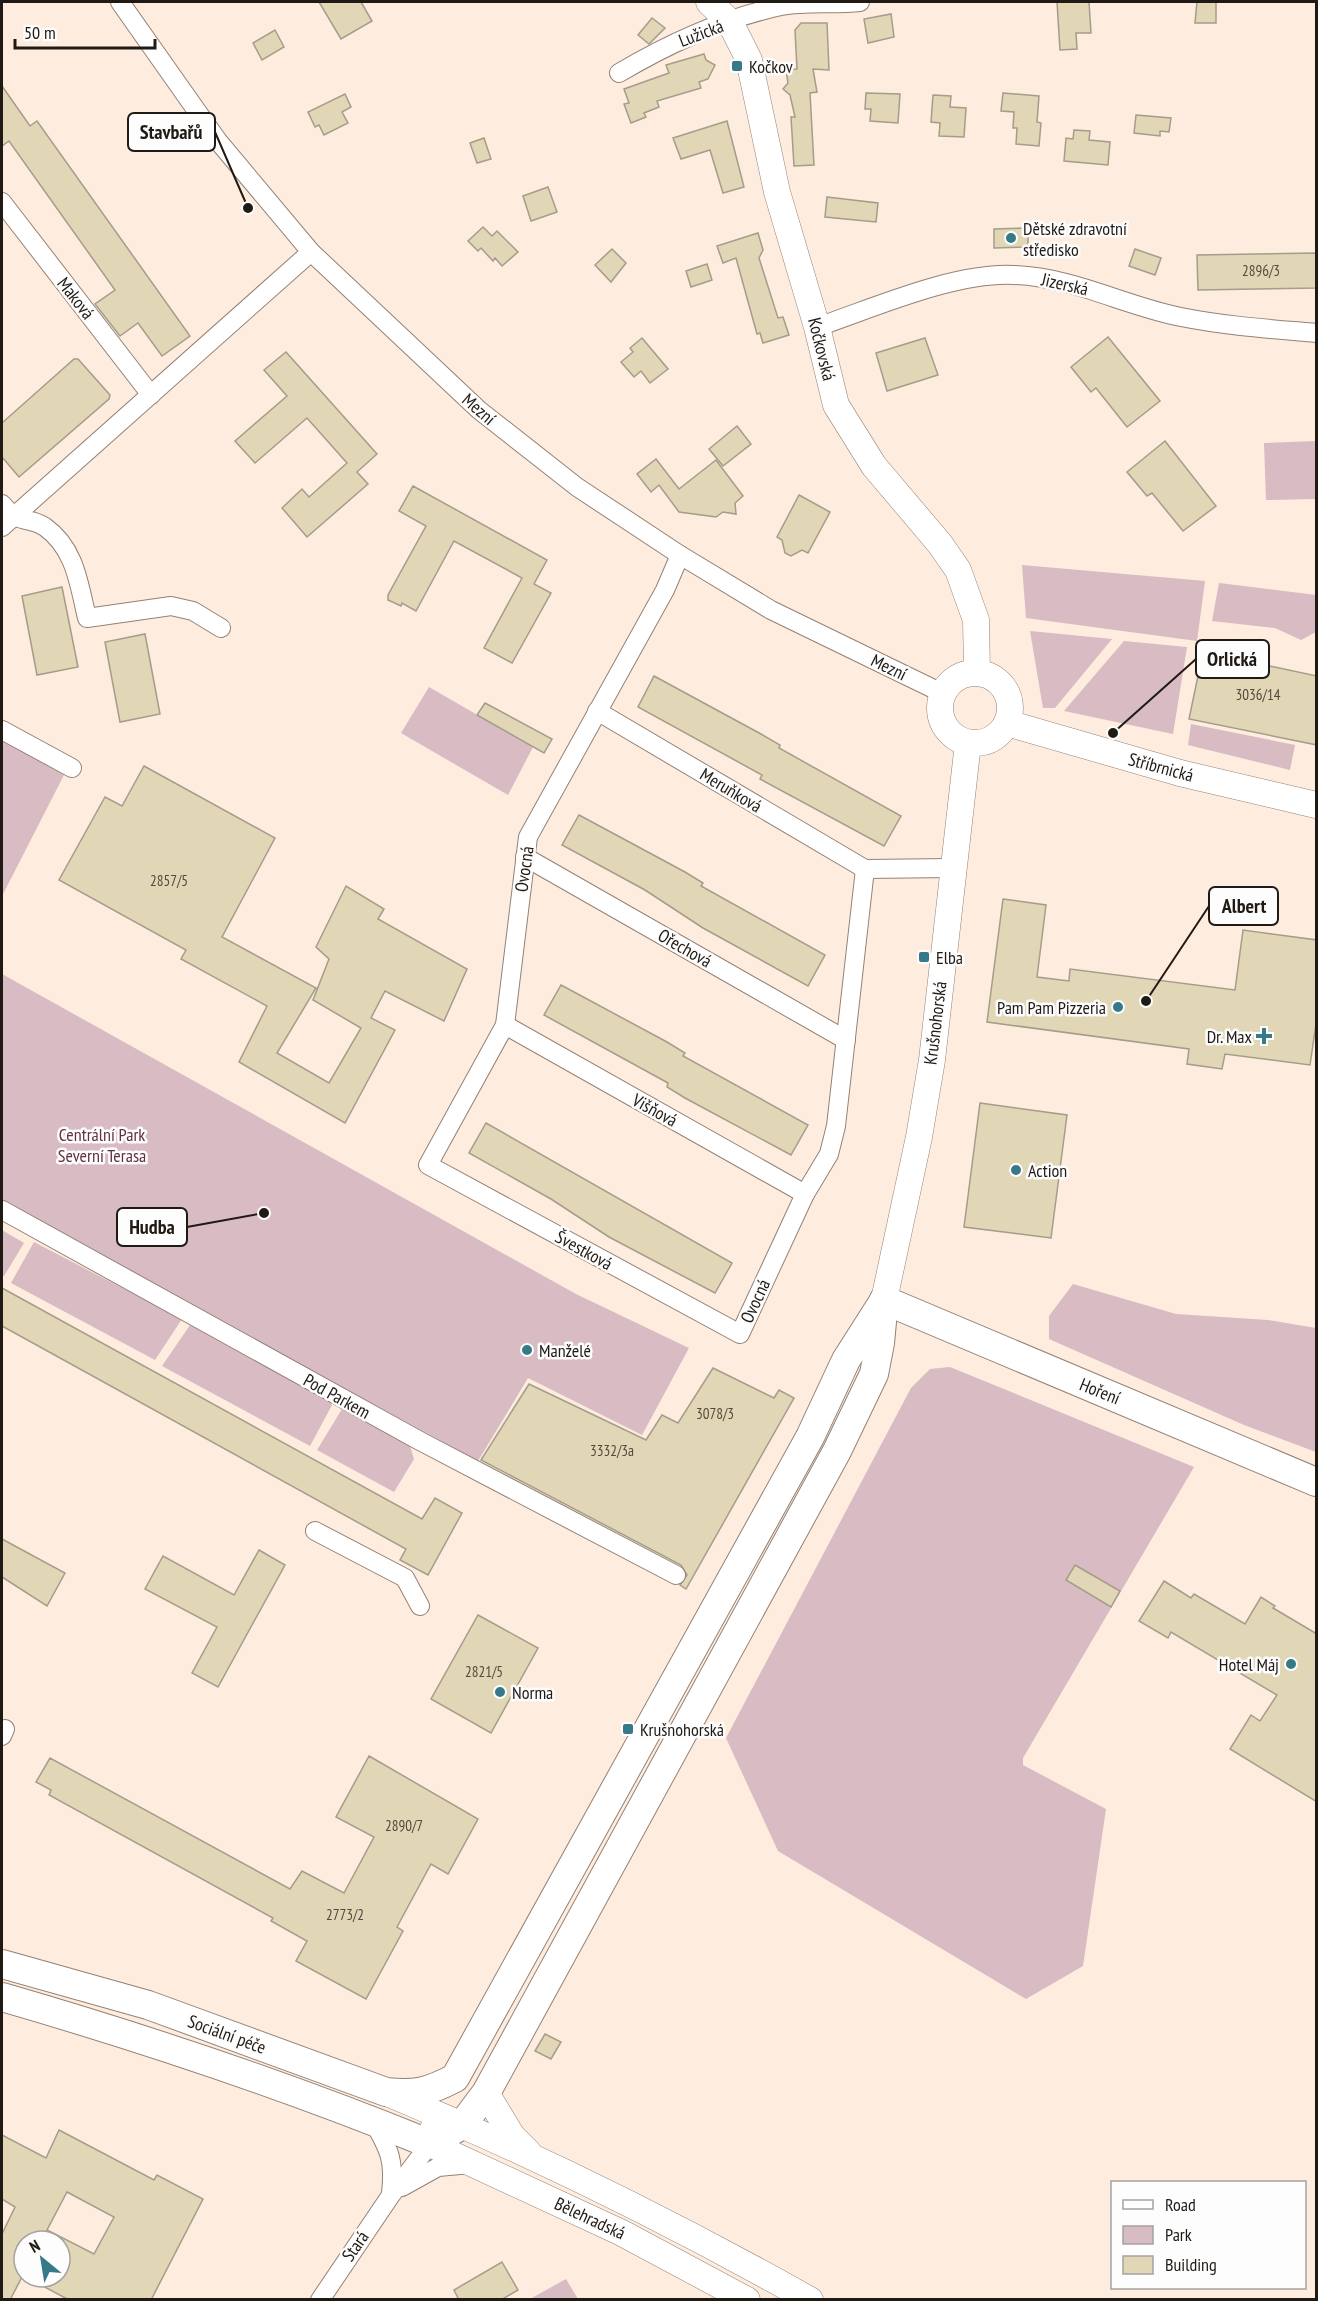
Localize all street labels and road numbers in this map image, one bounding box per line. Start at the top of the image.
street label: Lužická [675,14,727,52]
street label: Jizerská [1038,267,1091,301]
street label: Maková [52,272,100,324]
street label: Kočkovská [803,315,841,383]
street label: Mezní [457,388,501,430]
street label: Mezní [867,649,911,685]
street label: Stříbrnická [1126,747,1196,787]
street label: Meruňková [696,763,766,817]
street label: Ovocná [509,845,539,893]
street label: Ořechová [654,923,716,973]
street label: Krušnohorská [918,980,952,1066]
street label: Višňová [628,1088,682,1132]
street label: Švestková [551,1225,617,1275]
street label: Ovocná [735,1275,775,1327]
street label: Pod Parkem [300,1368,374,1424]
street label: Hoření [1076,1373,1124,1409]
street label: Sociální péče [185,2009,269,2059]
street label: Bělehradská [551,2192,629,2244]
street label: Stará [336,2226,374,2266]

